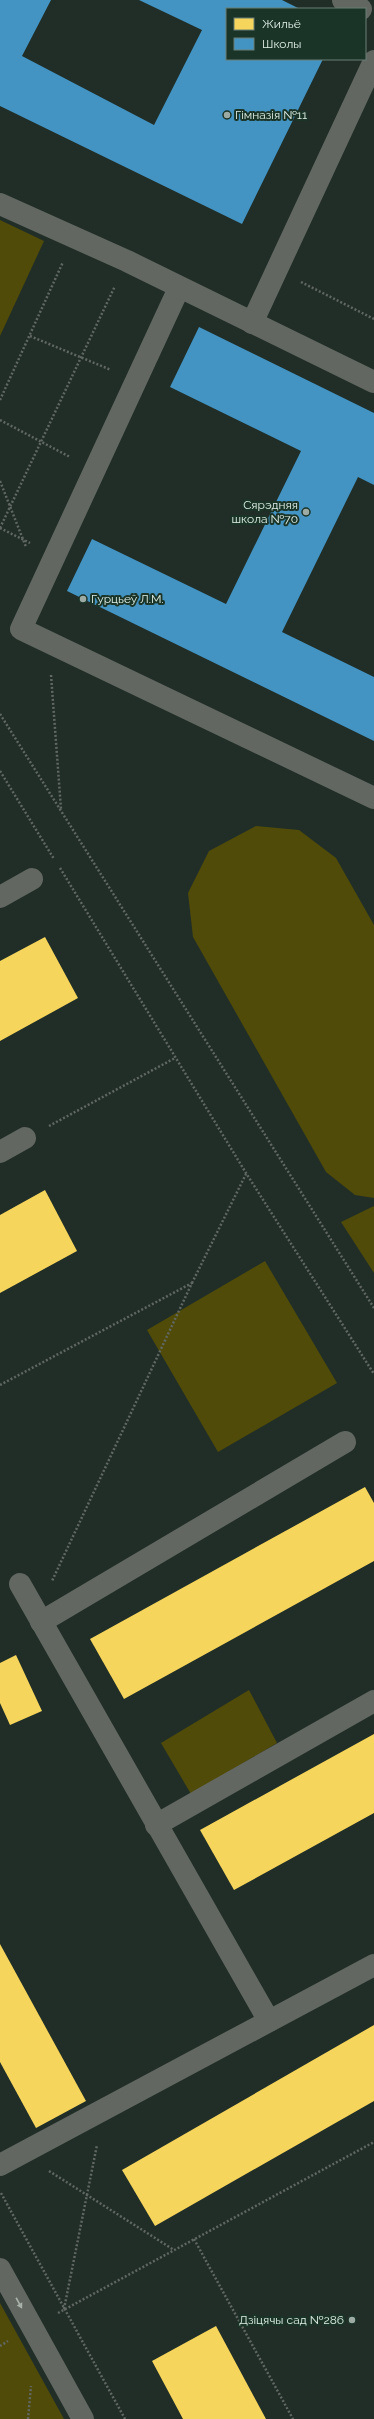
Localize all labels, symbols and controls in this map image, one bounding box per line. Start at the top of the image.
legend [226,8,366,60]
text: Жильё [262,17,301,31]
text: Школы [262,37,301,51]
place label: Гімназія №11 [235,108,307,122]
marker: Гімназія №11 [222,110,232,120]
place label: Сярэдняя школа №70 [232,498,298,526]
marker: Сярэдняя школа №70 [301,507,311,517]
place label: Гурцьеў Л.М. [91,592,164,606]
marker: Гурцьеў Л.М. [78,594,88,604]
one-way arrow [15,2297,22,2309]
place label: Дзіцячы сад №286 [239,2313,344,2327]
marker: Дзіцячы сад №286 [347,2315,357,2325]

